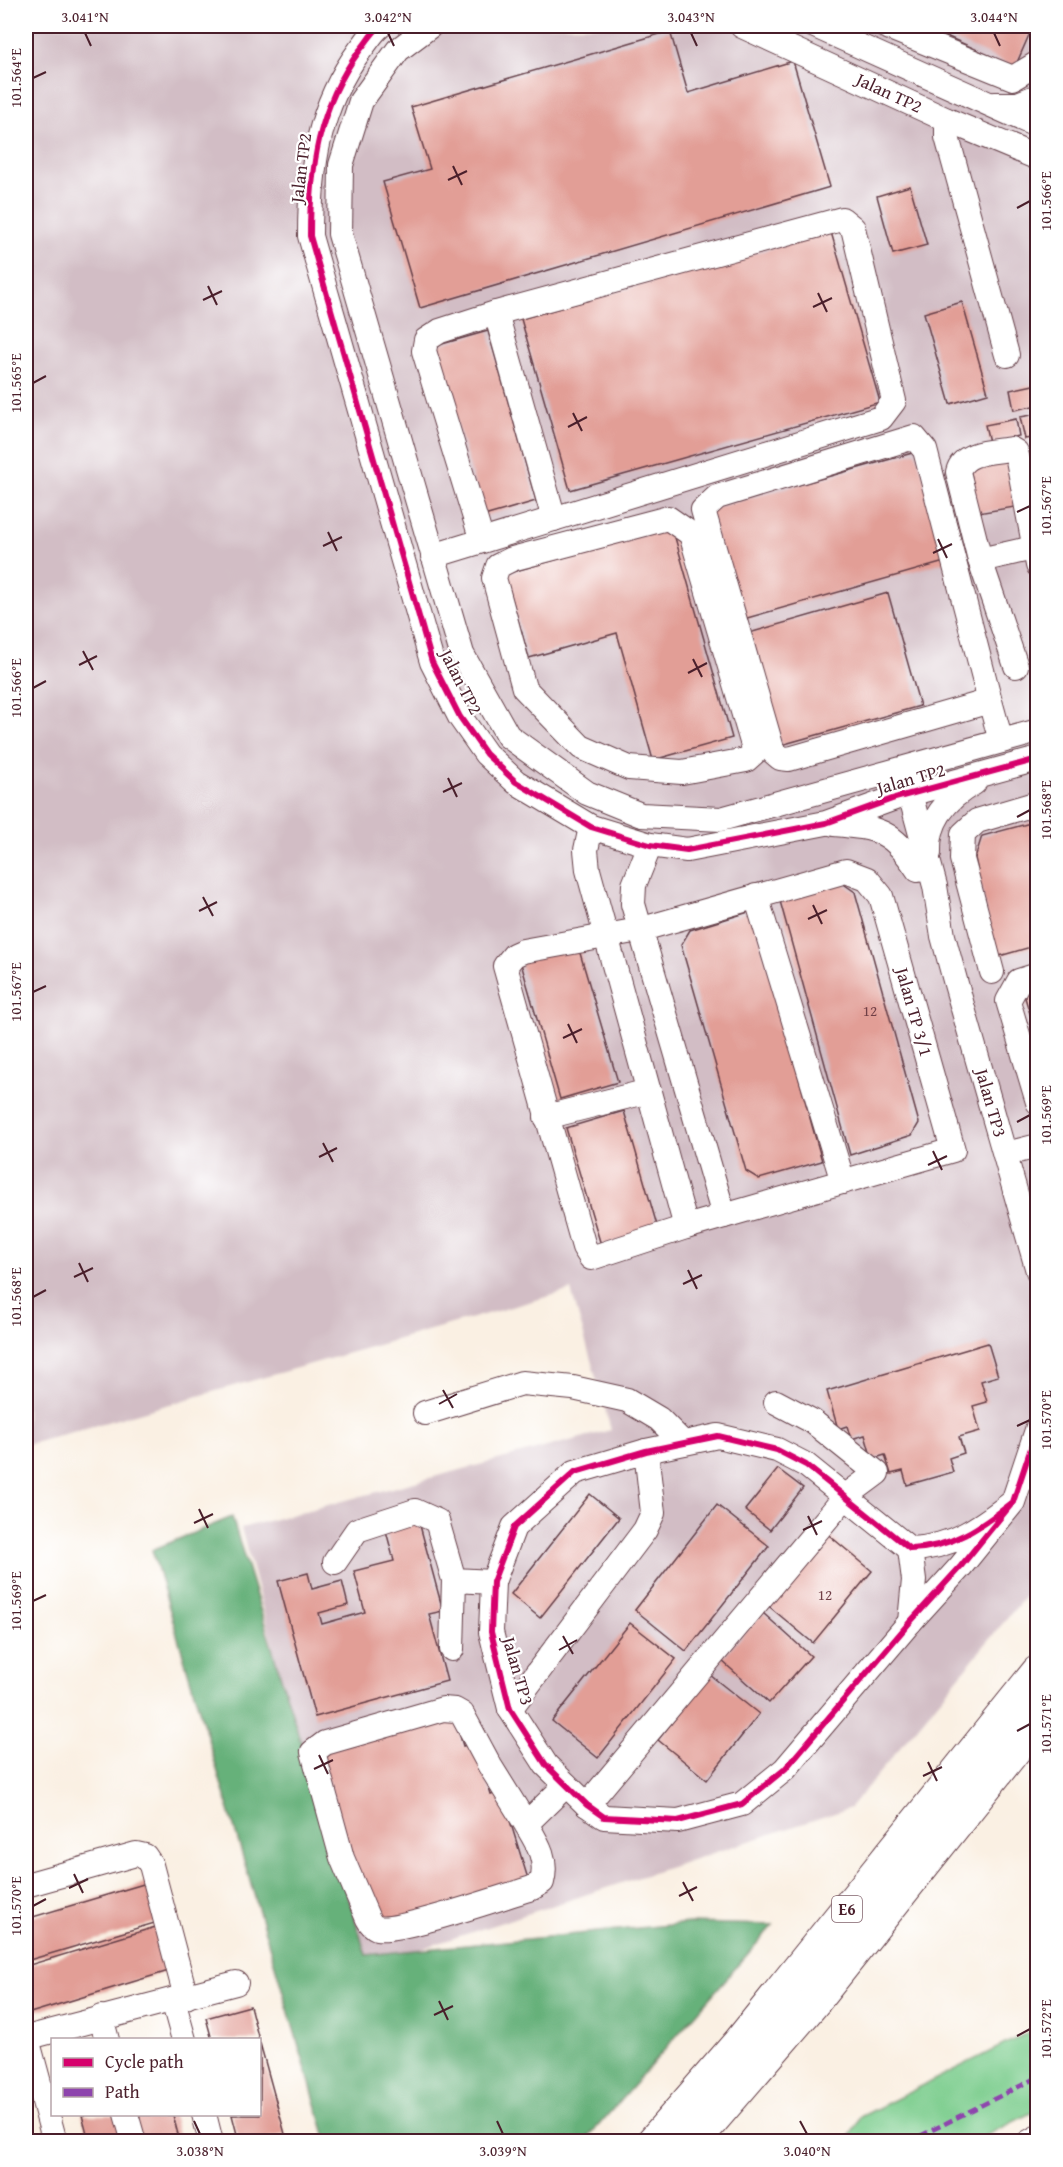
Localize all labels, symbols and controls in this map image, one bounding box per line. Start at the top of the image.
text: 3.041°N [61,6,109,27]
text: 3.042°N [364,6,412,27]
text: 3.043°N [667,6,715,27]
text: 3.044°N [970,6,1018,27]
text: 101.564°E [5,48,26,108]
street label: Jalan TP2 [850,65,927,120]
street label: Jalan TP2 [283,131,318,206]
text: 101.566°E [1035,171,1056,231]
text: 101.565°E [5,353,26,413]
text: 101.567°E [1035,476,1056,536]
street label: Jalan TP2 [433,643,489,719]
text: 101.566°E [5,658,26,718]
street label: Jalan TP2 [871,756,948,802]
text: 101.568°E [1035,780,1056,840]
text: 101.567°E [5,962,26,1022]
street label: Jalan TP 3/1 [888,962,940,1060]
house number: 12 [863,1000,877,1021]
street label: Jalan TP3 [968,1063,1014,1140]
text: 101.569°E [1035,1085,1056,1145]
text: 101.568°E [5,1267,26,1327]
text: 101.570°E [1035,1390,1056,1450]
text: 101.569°E [5,1571,26,1631]
house number: 12 [818,1584,832,1605]
street label: Jalan TP3 [495,1631,541,1708]
text: 101.571°E [1035,1694,1056,1754]
text: 101.570°E [5,1876,26,1936]
road number: E6 [832,1896,862,1922]
text: 101.572°E [1035,1999,1056,2059]
legend [51,2038,261,2116]
text: Cycle path [105,2048,184,2075]
text: Path [105,2078,140,2105]
text: 3.038°N [176,2140,224,2161]
text: 3.039°N [479,2140,527,2161]
text: 3.040°N [783,2140,831,2161]

